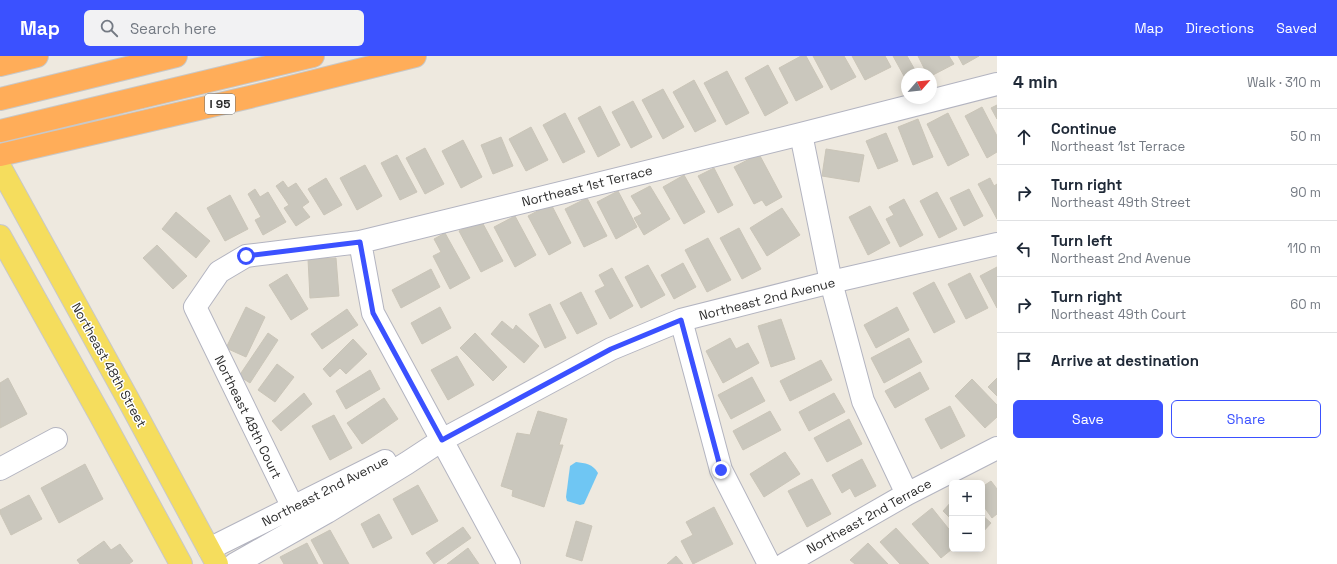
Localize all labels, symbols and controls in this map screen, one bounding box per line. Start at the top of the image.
search box [84,10,364,46]
text: Map [20,16,60,41]
icon: search [98,17,120,39]
text: Search here [130,19,216,38]
text: Map [1134,19,1164,37]
text: Directions [1186,19,1254,37]
text: Saved [1276,19,1317,37]
north arrow [901,68,937,104]
text: 4 min [1013,71,1058,93]
text: Walk · 310 m [1247,74,1321,91]
road number: I 95 [205,94,235,114]
text: Continue [1051,119,1117,138]
icon: ahead [1013,126,1035,148]
text: 50 m [1290,128,1321,145]
text: Northeast 1st Terrace [1051,138,1185,155]
street label: Northeast 1st Terrace [520,162,654,210]
text: Turn right [1051,175,1122,194]
icon: right [1013,182,1035,204]
text: 90 m [1290,184,1321,201]
text: Northeast 49th Street [1051,194,1191,211]
text: Turn left [1051,231,1113,250]
icon: left [1013,238,1035,260]
text: 110 m [1287,240,1321,257]
route start [237,247,255,265]
text: Northeast 2nd Avenue [1051,250,1191,267]
street label: Northeast 2nd Avenue [697,274,837,324]
text: Turn right [1051,287,1122,306]
icon: right [1013,294,1035,316]
text: 60 m [1290,296,1321,313]
street label: Northeast 48th Street [68,300,150,430]
text: Northeast 49th Court [1051,306,1186,323]
icon: arrive [1013,350,1035,372]
text: Arrive at destination [1051,351,1199,370]
street label: Northeast 48th Court [211,352,285,482]
button: Save [1013,400,1163,438]
button: Share [1171,400,1321,438]
street label: Northeast 2nd Avenue [259,452,391,530]
route end [712,461,730,479]
street label: Northeast 2nd Terrace [804,475,934,557]
map controls [949,480,985,552]
button: + [949,480,985,516]
button: − [949,516,985,552]

